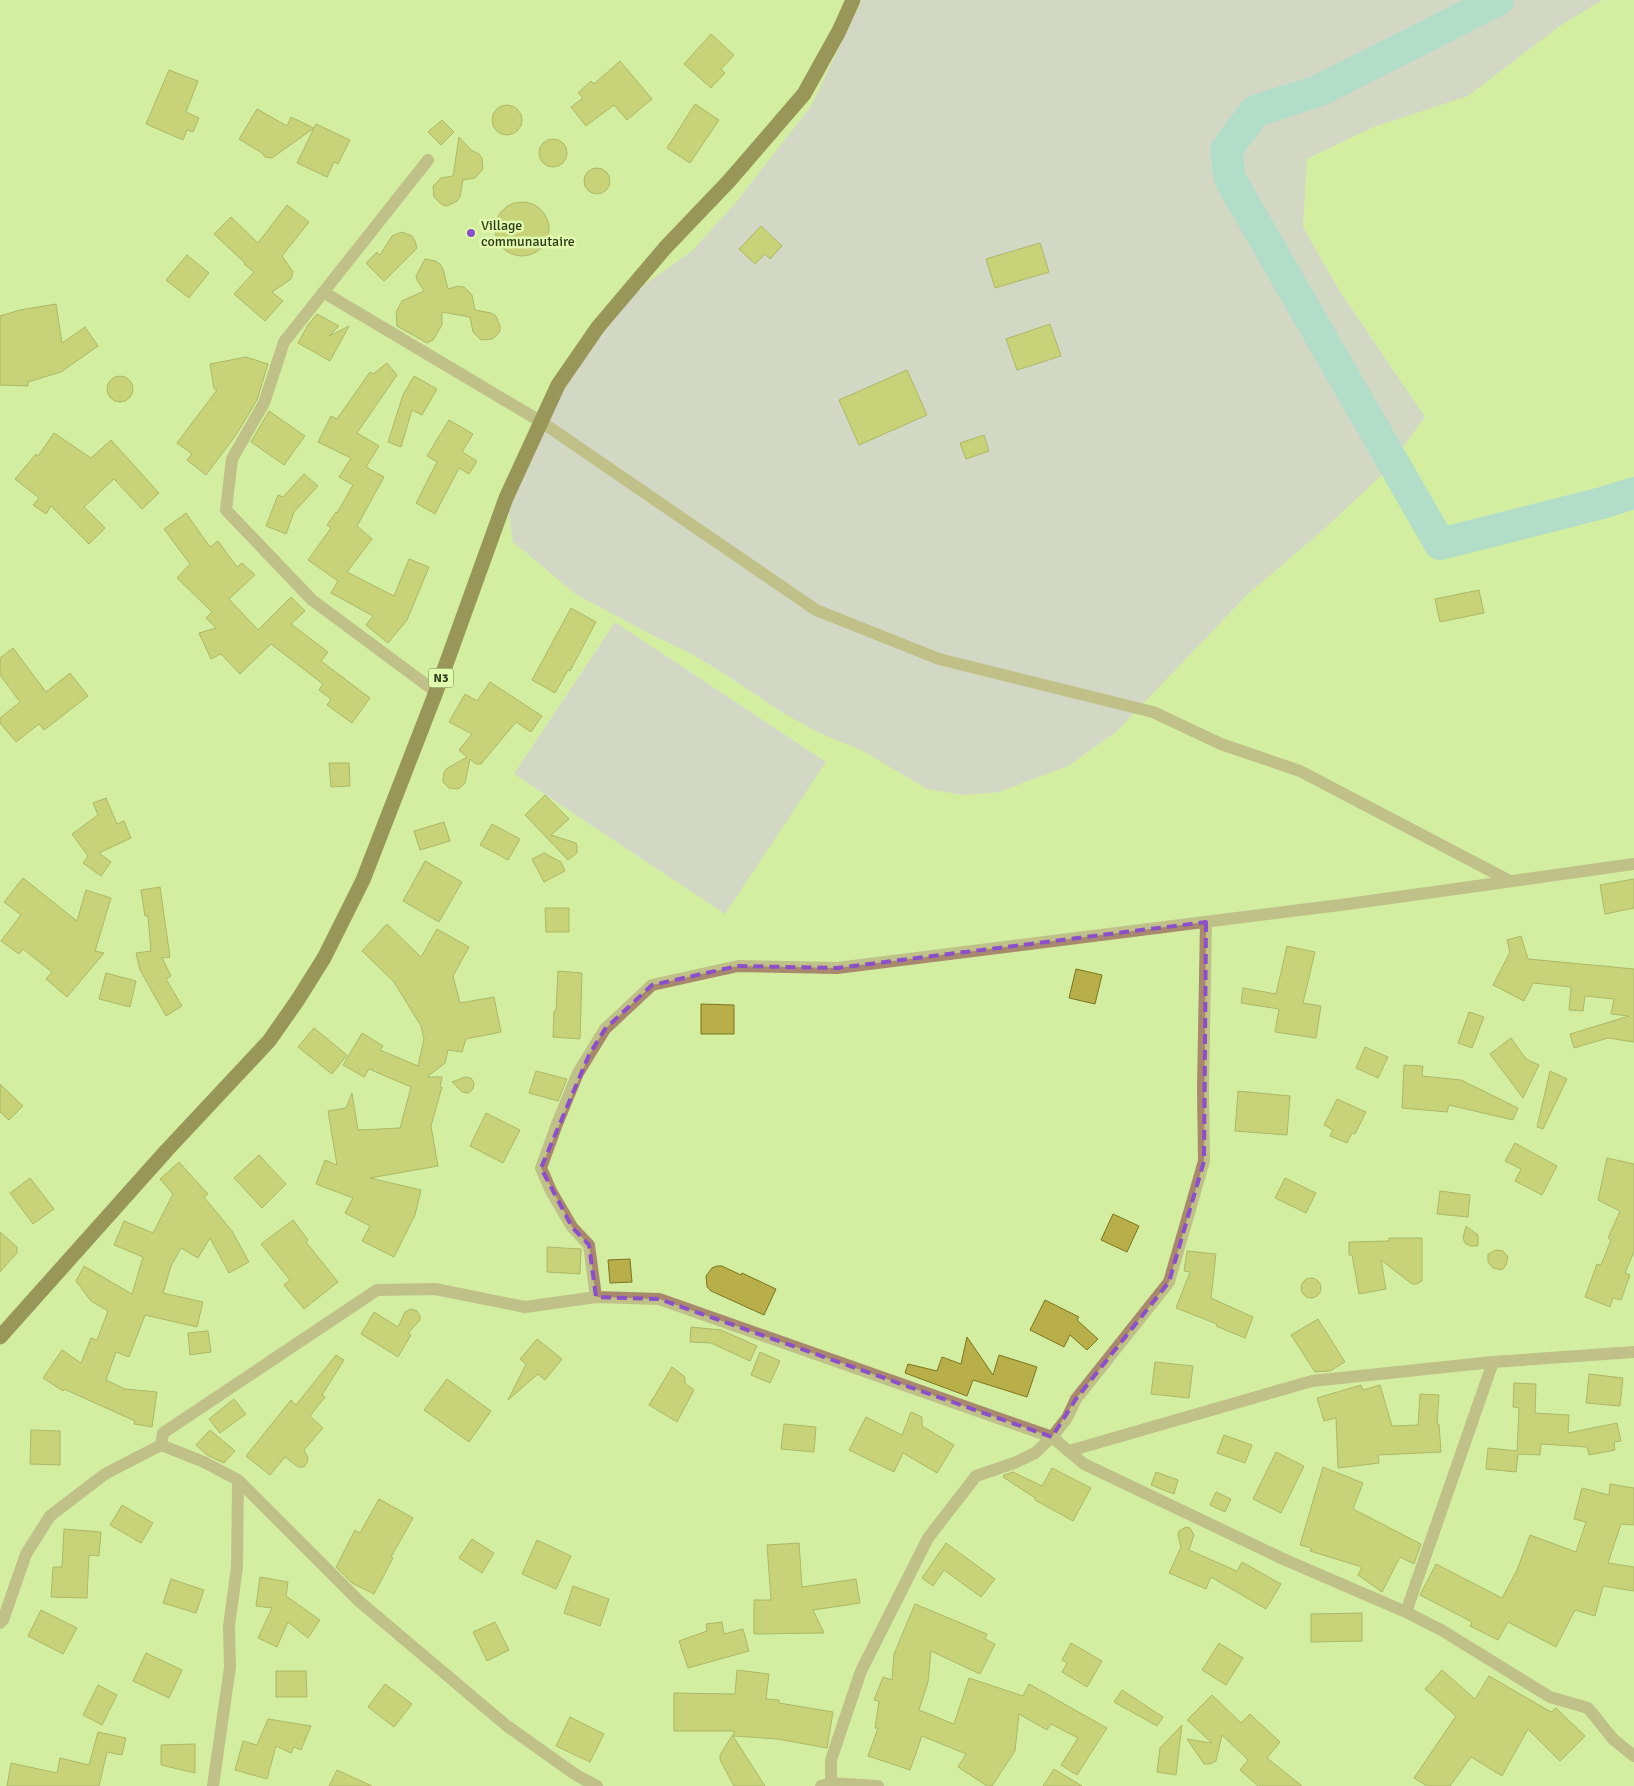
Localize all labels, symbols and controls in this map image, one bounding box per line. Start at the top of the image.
place label: Village communautaire [481,217,575,250]
marker: Village communautaire [465,227,477,239]
road number: N3 [428,668,454,688]

